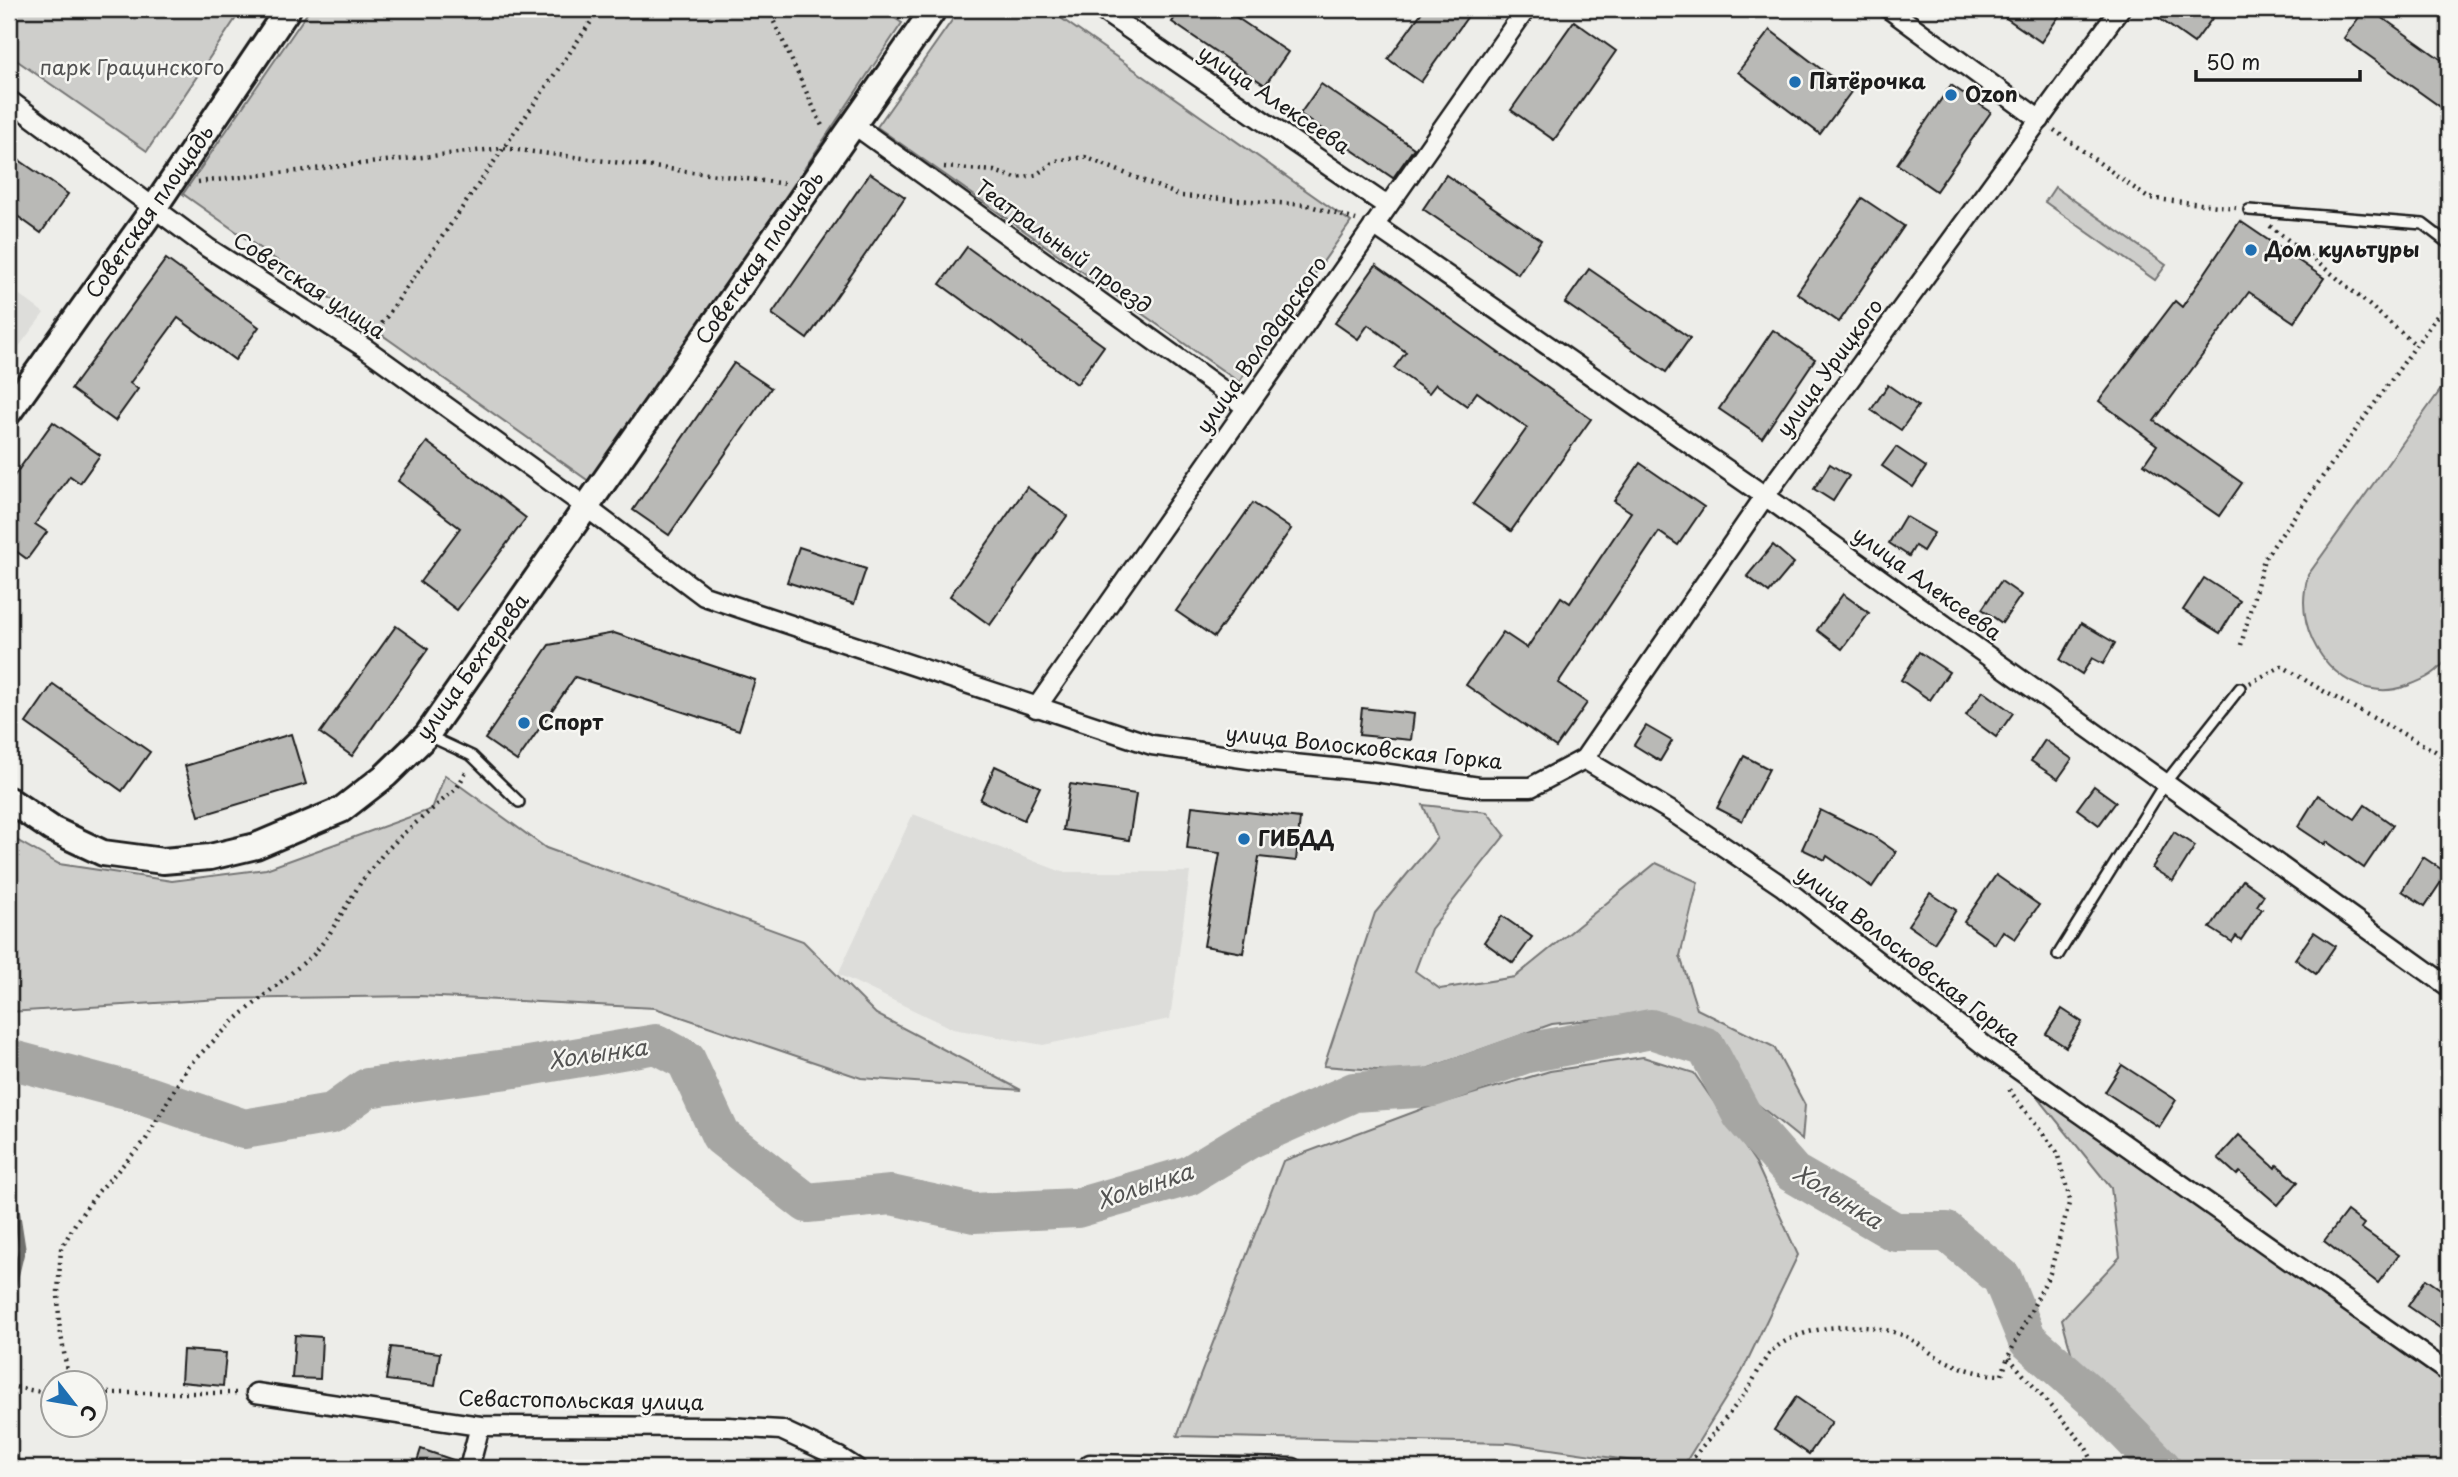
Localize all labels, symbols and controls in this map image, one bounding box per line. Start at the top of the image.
street label: улица Алексеева [1193,36,1358,161]
scale bar [2196,38,2360,82]
text: 50 m [2206,45,2260,77]
park label: парк Грацинского [40,50,224,82]
place label: Пятёрочка [1809,64,1926,96]
marker: Пятёрочка [1787,74,1803,90]
place label: Ozon [1965,77,2018,109]
marker: Ozon [1943,87,1959,103]
street label: Советская площадь [76,117,221,304]
street label: Советская площадь [686,163,831,350]
street label: Театральный проезд [969,170,1159,320]
street label: Советская улица [227,223,393,346]
place label: Дом культуры [2264,232,2420,264]
marker: Дом культуры [2243,242,2259,258]
street label: улица Володарского [1187,249,1334,439]
street label: улица Урицкого [1767,291,1890,443]
street label: улица Алексеева [1847,517,2009,647]
street label: улица Бехтерева [407,586,536,746]
place label: Спорт [538,705,604,737]
marker: Спорт [516,715,532,731]
street label: улица Волосковская Горка [1224,716,1504,776]
place label: ГИБДД [1258,821,1335,853]
marker: ГИБДД [1236,831,1252,847]
street label: улица Волосковская Горка [1790,856,2029,1053]
water label: Холынка [546,1028,650,1077]
water label: Холынка [1092,1152,1198,1216]
water label: Холынка [1788,1155,1891,1237]
north arrow [38,1368,108,1438]
street label: Севастопольская улица [458,1381,705,1417]
text: С [74,1400,105,1427]

